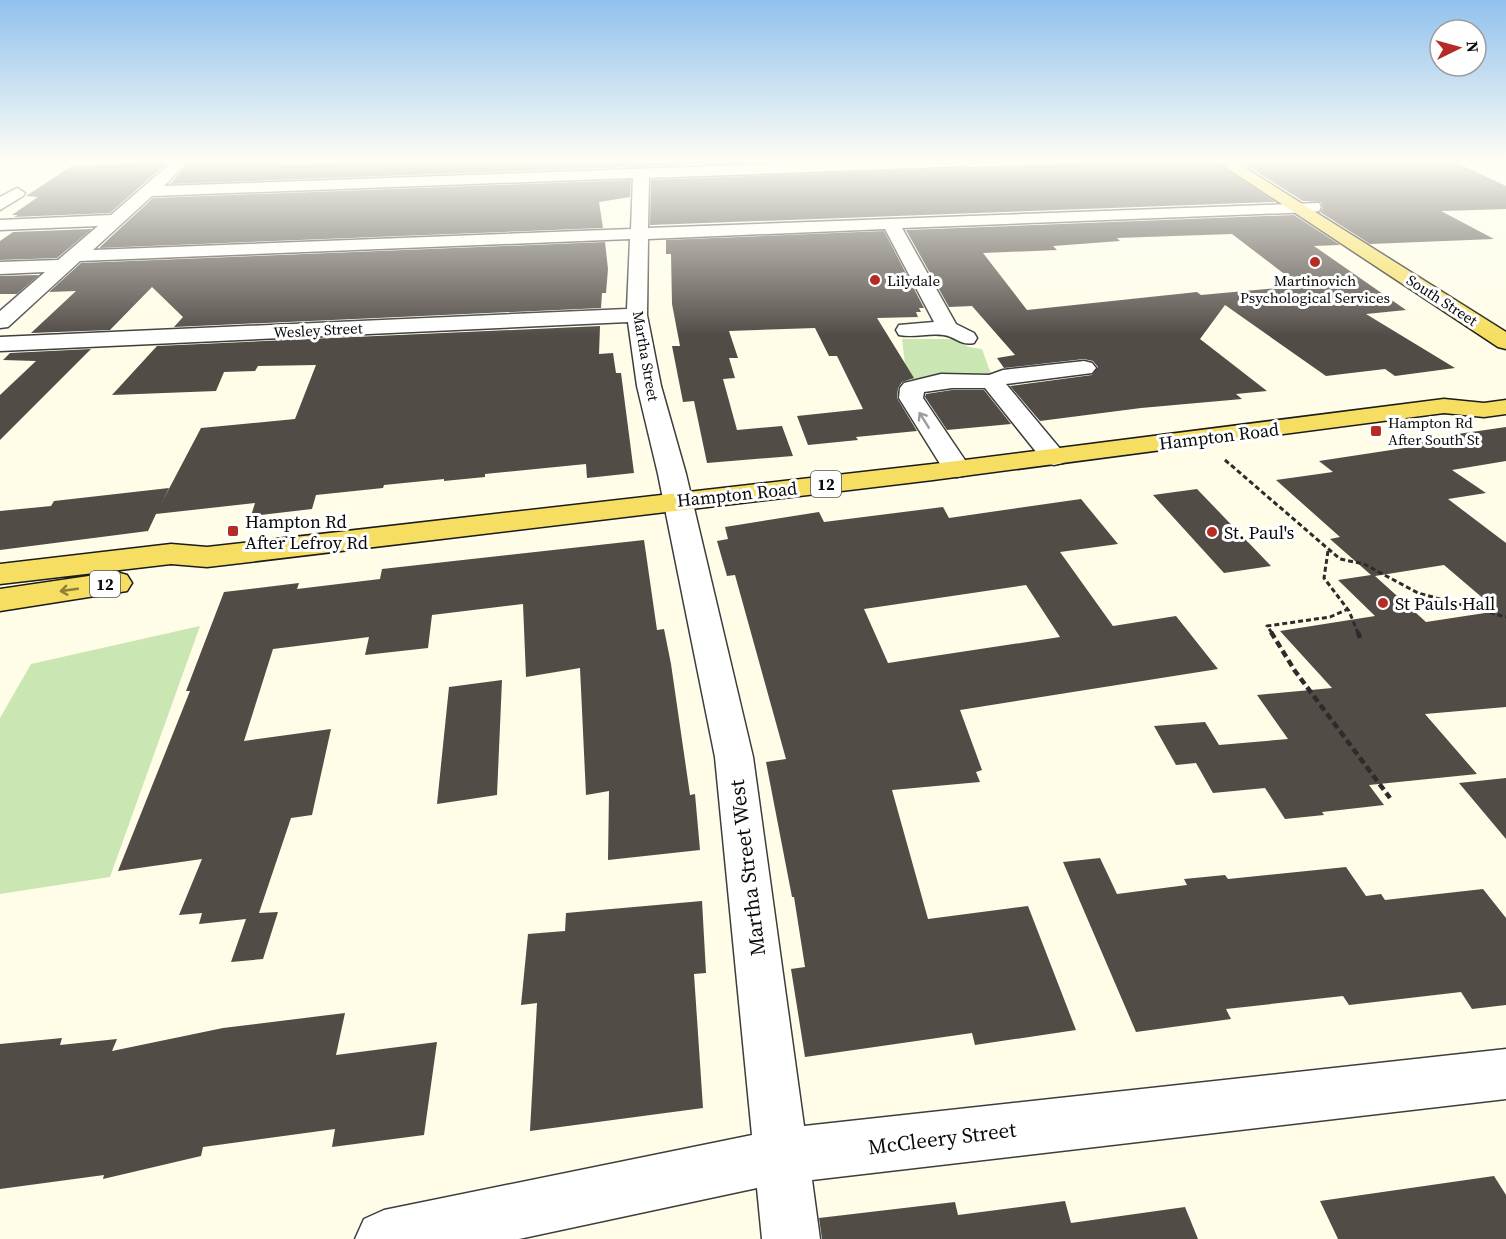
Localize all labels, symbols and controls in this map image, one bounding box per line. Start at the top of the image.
north arrow [1428,18,1488,78]
text: N [1461,40,1484,54]
marker: Martinovich Psychological Services [1308,255,1322,269]
street label: South Street [1402,269,1482,331]
place label: Lilydale [887,270,941,291]
place label: Martinovich Psychological Services [1240,270,1390,308]
marker: Lilydale [868,273,882,287]
street label: Martha Street [628,309,664,403]
street label: Wesley Street [273,317,363,343]
one-way arrow [918,412,930,429]
place label: Hampton Rd After South St [1388,412,1480,450]
street label: Hampton Road [1158,416,1280,456]
marker: Hampton Rd After South St [1369,424,1383,438]
road number: 12 [811,471,841,497]
street label: Hampton Road [676,475,798,513]
place label: Hampton Rd After Lefroy Rd [245,509,368,555]
place label: St. Paul's [1224,520,1294,545]
marker: Hampton Rd After Lefroy Rd [226,524,240,538]
marker: St. Paul's [1205,525,1219,539]
road number: 12 [90,571,120,597]
one-way arrow [60,584,80,595]
place label: St Pauls Hall [1395,591,1495,616]
marker: St Pauls Hall [1376,596,1390,610]
street label: Martha Street West [722,778,772,958]
street label: McCleery Street [866,1115,1018,1161]

